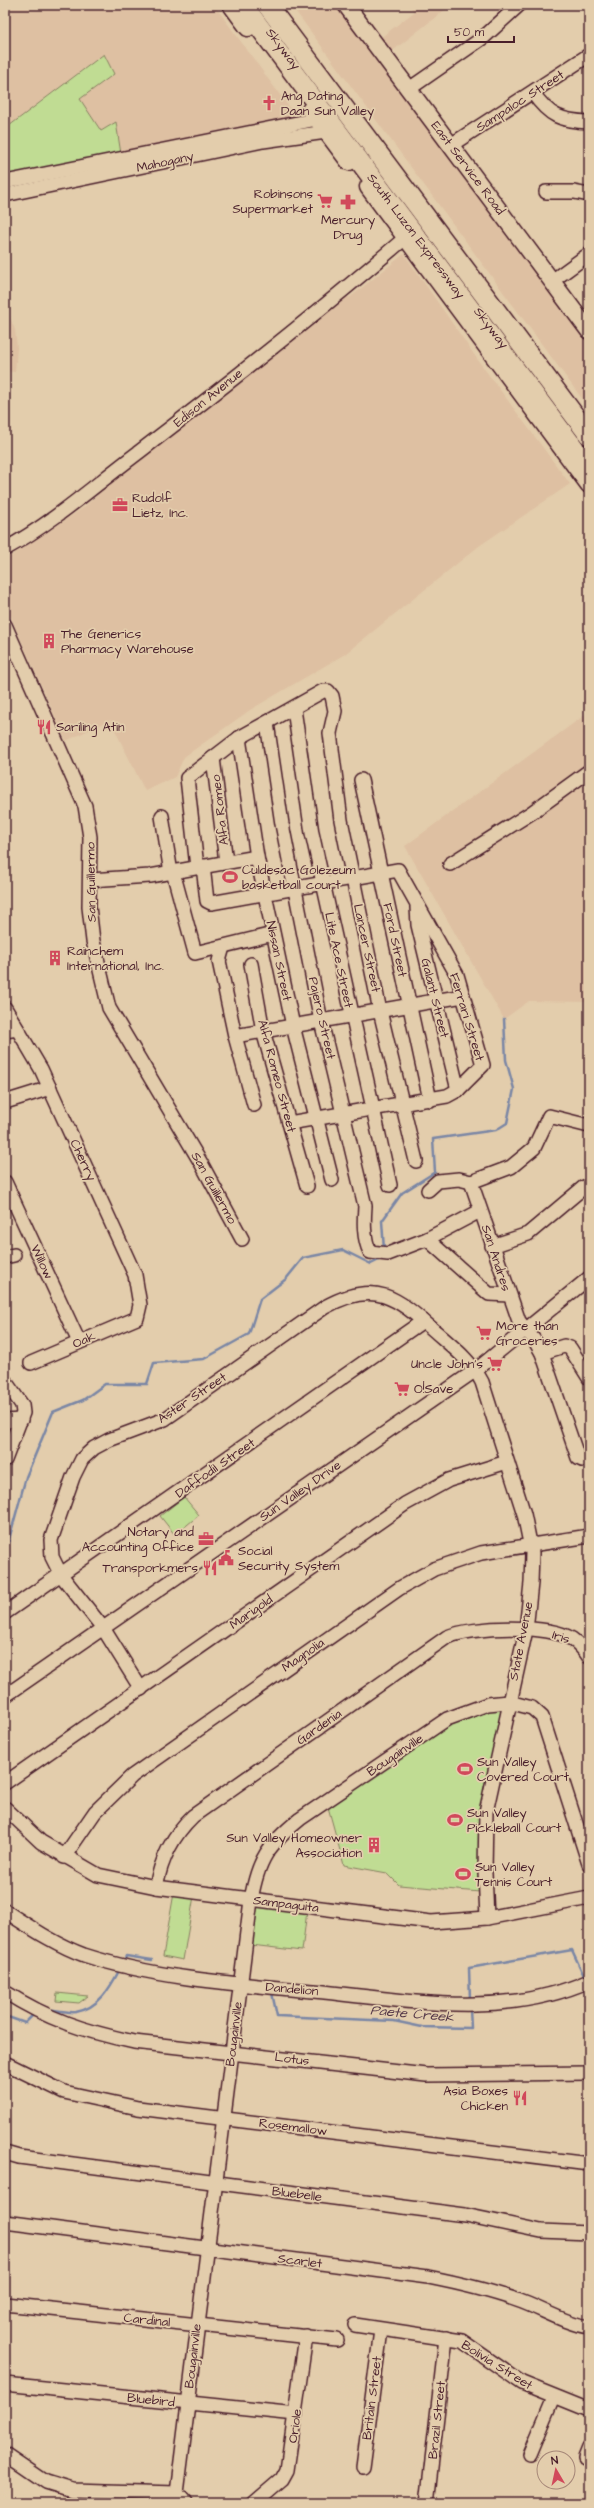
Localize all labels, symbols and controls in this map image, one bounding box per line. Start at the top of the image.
scale bar [448,18,514,44]
text: 50 m [454,24,485,41]
street label: Skyway [261,25,305,74]
street label: Sampaloc Street [472,65,568,136]
place label: Ang Dating Daan Sun Valley [281,87,374,121]
church icon: Ang Dating Daan Sun Valley [260,94,278,112]
street label: East Service Road [427,118,509,219]
street label: Mahogany [135,147,195,178]
street label: South Luzon Expressway [362,170,469,303]
place label: Robinsons Supermarket [232,185,314,218]
supermarket icon: Robinsons Supermarket [316,192,334,210]
pharmacy icon: Mercury Drug [339,193,357,211]
place label: Mercury Drug [321,211,375,245]
street label: Skyway [469,304,513,353]
street label: Edison Avenue [170,365,246,431]
place label: Rudolf Lietz, Inc. [132,489,188,522]
office icon: Rudolf Lietz, Inc. [111,496,129,514]
place label: The Generics Pharmacy Warehouse [61,625,194,659]
building icon: The Generics Pharmacy Warehouse [40,632,58,650]
restaurant icon: Sariling Atin [35,718,53,736]
place label: Sariling Atin [56,718,125,737]
street label: Alfa Romeo [207,773,233,846]
street label: San Guillermo [81,841,101,922]
place label: Culdesac Golezeum basketball court [242,861,357,894]
sports icon: Culdesac Golezeum basketball court [221,868,239,886]
street label: Ford Street [378,901,412,980]
street label: Lancer Street [349,902,385,995]
street label: Lite Ace Street [320,911,358,1010]
street label: Nissan Street [262,919,296,1004]
place label: Rainchem International, Inc. [67,942,164,975]
building icon: Rainchem International, Inc. [46,949,64,967]
street label: Galant Street [416,956,454,1040]
street label: Ferrari Street [445,971,489,1064]
street label: Pajero Street [304,975,340,1062]
street label: Alfa Romeo Street [253,1018,301,1135]
street label: Cherry [65,1136,100,1184]
street label: San Guillermo [187,1149,242,1228]
street label: San Andres [477,1222,515,1294]
street label: Willow [26,1242,58,1282]
place label: More than Groceries [496,1317,559,1350]
supermarket icon: More than Groceries [475,1324,493,1342]
street label: Oak [70,1327,98,1353]
place label: Uncle John's [411,1355,483,1373]
supermarket icon: Uncle John's [486,1355,504,1373]
street label: Aster Street [154,1368,231,1428]
supermarket icon: O!Save [393,1380,411,1398]
place label: O!Save [414,1380,453,1398]
street label: Daffodil Street [171,1433,259,1502]
street label: Sun Valley Drive [255,1456,345,1527]
place label: Notary and Accounting Office [82,1523,194,1557]
office icon: Notary and Accounting Office [197,1530,215,1548]
place label: Social Security System [238,1542,340,1576]
public building icon: Social Security System [217,1549,235,1567]
place label: Transporkmers [103,1559,198,1577]
restaurant icon: Transporkmers [201,1559,219,1577]
street label: Marigold [226,1590,277,1634]
street label: State Avenue [505,1600,537,1682]
street label: Iris [550,1626,573,1648]
street label: Magnolia [278,1633,329,1677]
street label: Gardenia [293,1705,346,1749]
street label: Bougainville [363,1729,427,1781]
place label: Sun Valley Covered Court [477,1753,570,1786]
sports icon: Sun Valley Covered Court [456,1760,474,1778]
place label: Sun Valley Pickleball Court [467,1804,562,1837]
sports icon: Sun Valley Pickleball Court [446,1811,464,1829]
place label: Sun Valley Homeowner Association [226,1829,362,1862]
building icon: Sun Valley Homeowner Association [365,1836,383,1854]
place label: Sun Valley Tennis Court [475,1858,553,1891]
sports icon: Sun Valley Tennis Court [454,1865,472,1883]
street label: Sampaguita [252,1891,320,1918]
street label: Dandelion [265,1978,320,2000]
water label: Paete Creek [369,2000,455,2028]
street label: Bougainville [221,2001,248,2067]
street label: Lotus [274,2048,311,2070]
place label: Asia Boxes Chicken [443,2082,508,2115]
restaurant icon: Asia Boxes Chicken [511,2089,529,2107]
street label: Rosemallow [258,2114,328,2140]
street label: Bluebelle [271,2182,323,2206]
street label: Scarlet [277,2249,324,2273]
street label: Cardinal [123,2309,171,2331]
street label: Bougainville [180,2323,207,2389]
street label: Bolivia Street [458,2336,537,2395]
street label: Britain Street [358,2354,386,2441]
street label: Brazil Street [424,2379,450,2460]
street label: Bluebird [126,2389,176,2411]
street label: Oriole [284,2408,306,2444]
north arrow [536,2450,576,2490]
text: N [550,2453,559,2469]

